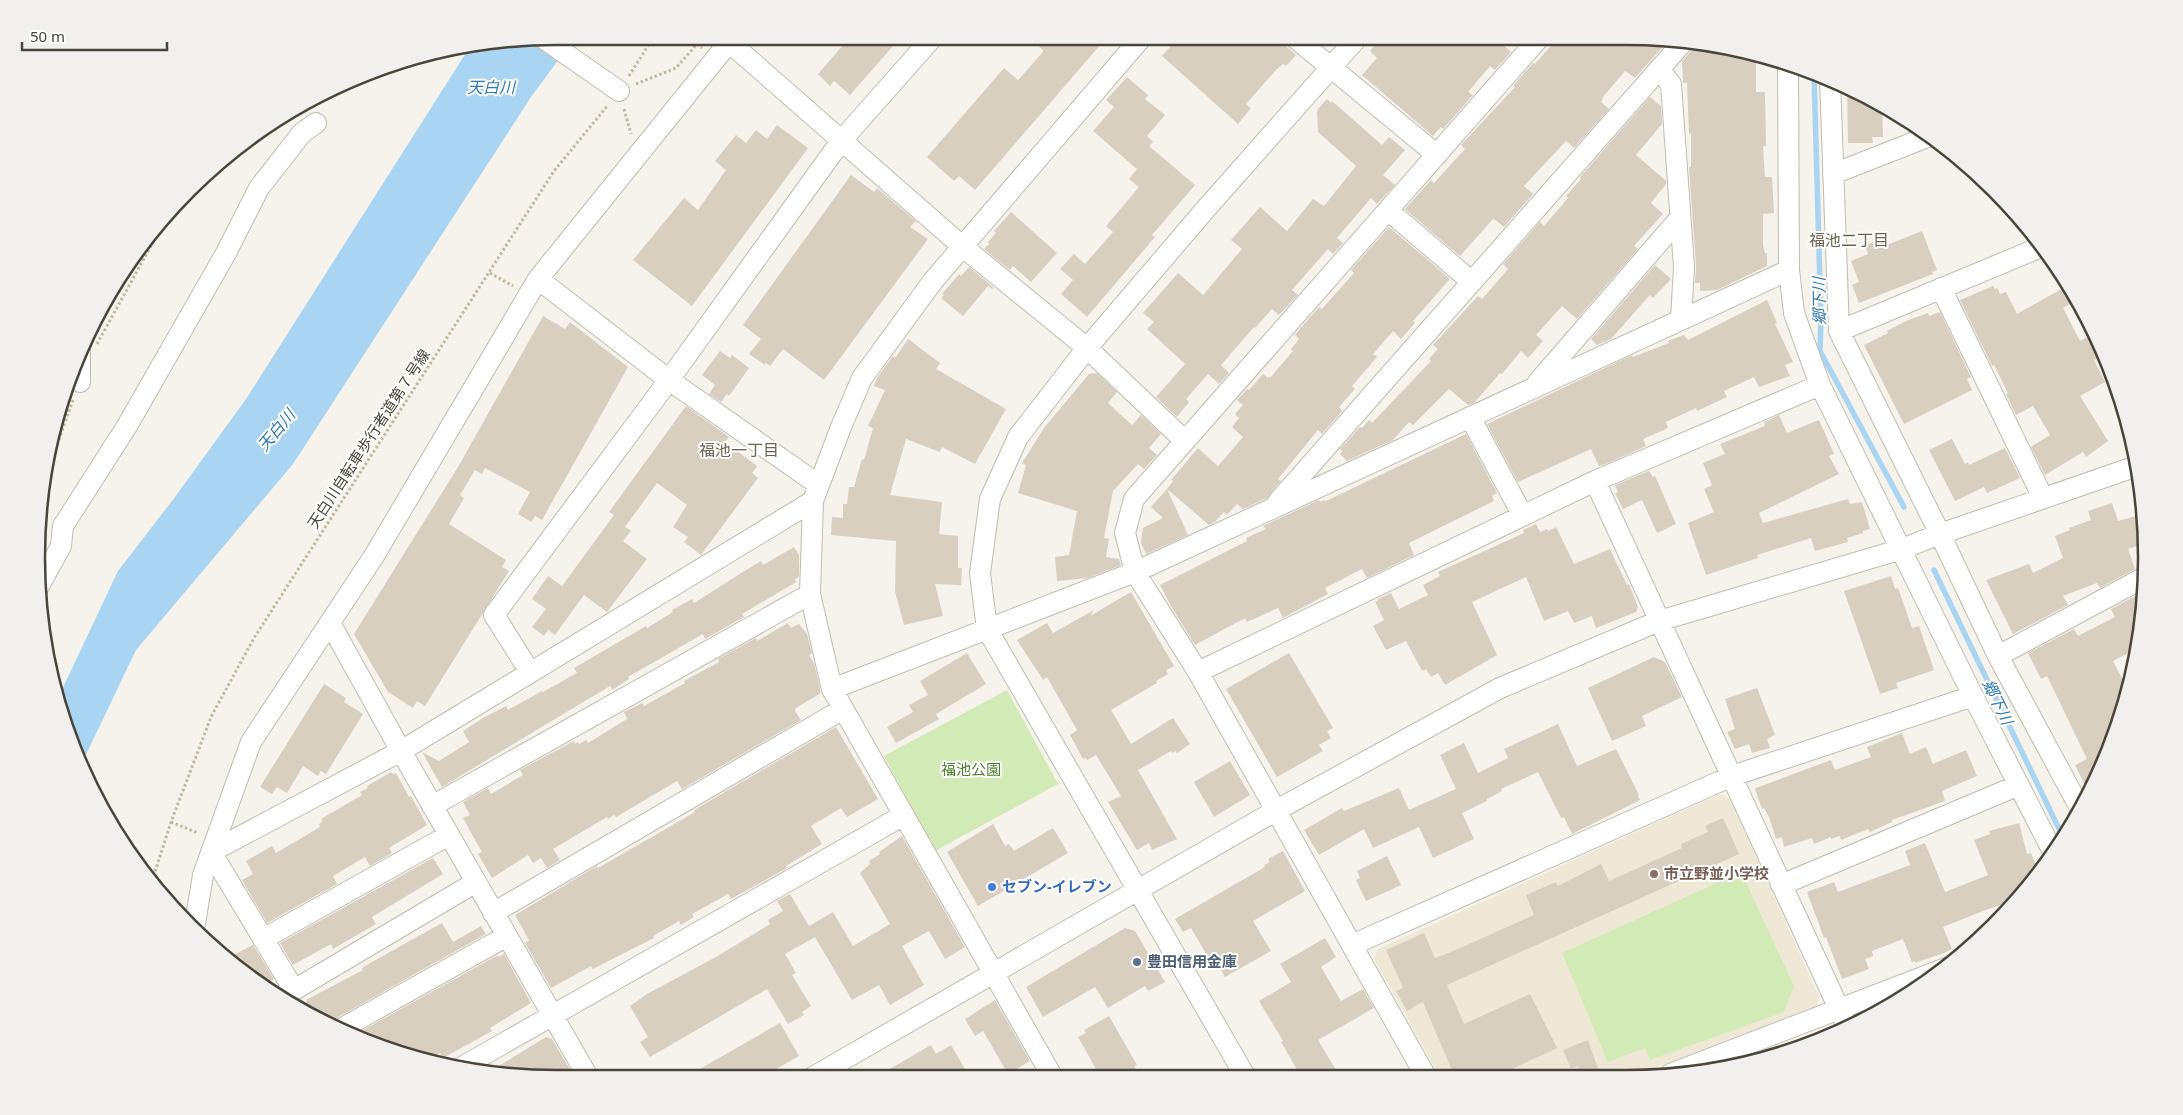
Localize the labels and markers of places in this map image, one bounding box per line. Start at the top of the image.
place label: 市立野並小学校 [1664,863,1769,883]
marker: 市立野並小学校 [1648,868,1660,880]
place label: セブン-イレブン [1002,876,1112,896]
marker: セブン-イレブン [986,881,998,893]
place label: 豊田信用金庫 [1147,951,1237,971]
marker: 豊田信用金庫 [1131,956,1143,968]

